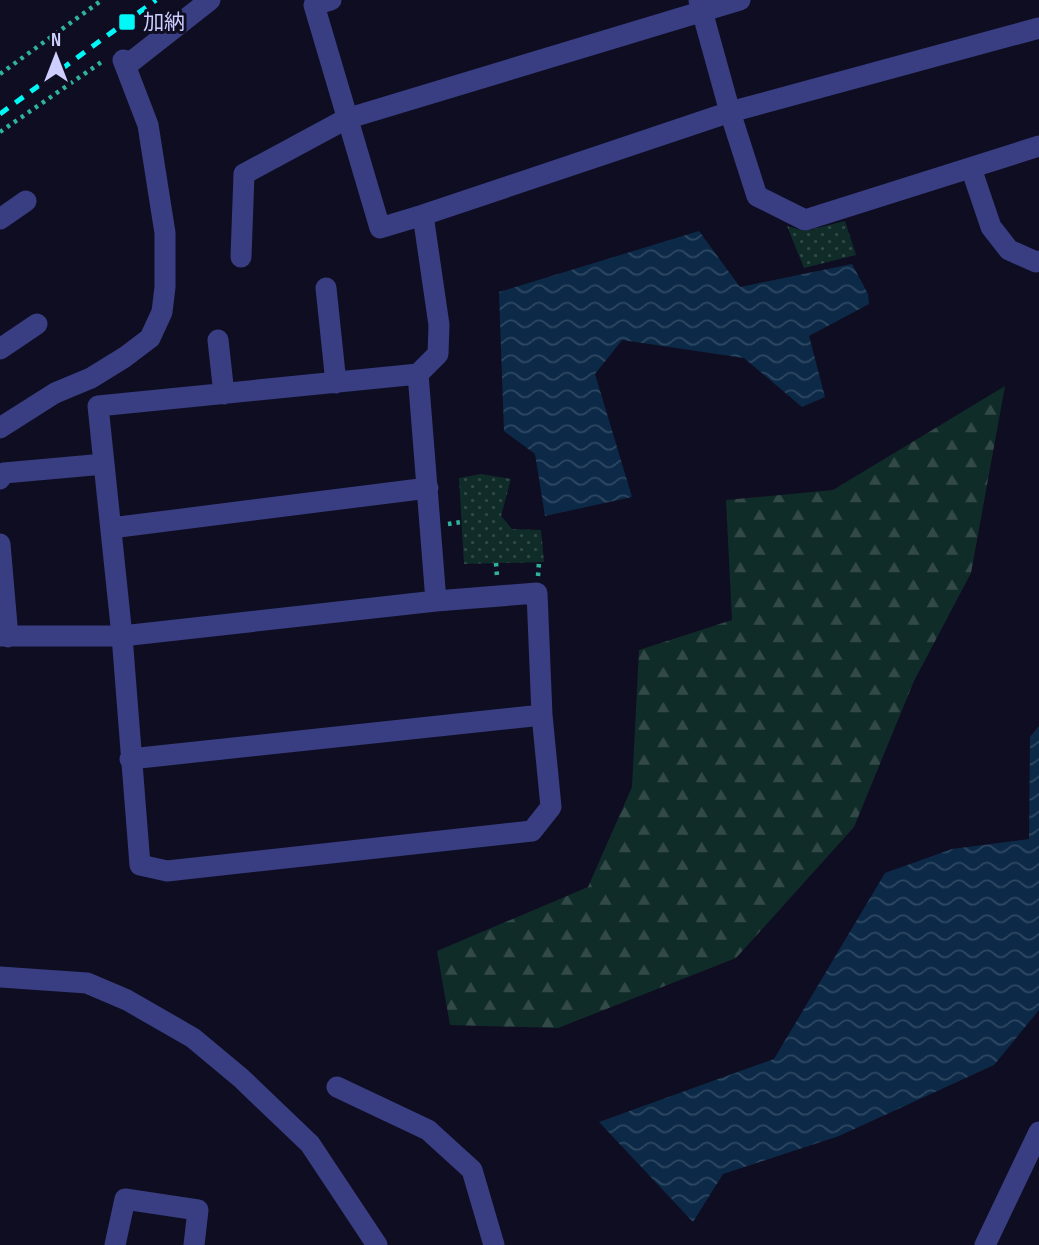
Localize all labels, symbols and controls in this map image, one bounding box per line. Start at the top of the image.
place label: 加納 [143,10,185,35]
marker: 加納 [117,12,137,32]
north arrow [21,21,91,91]
text: N [51,29,61,52]

